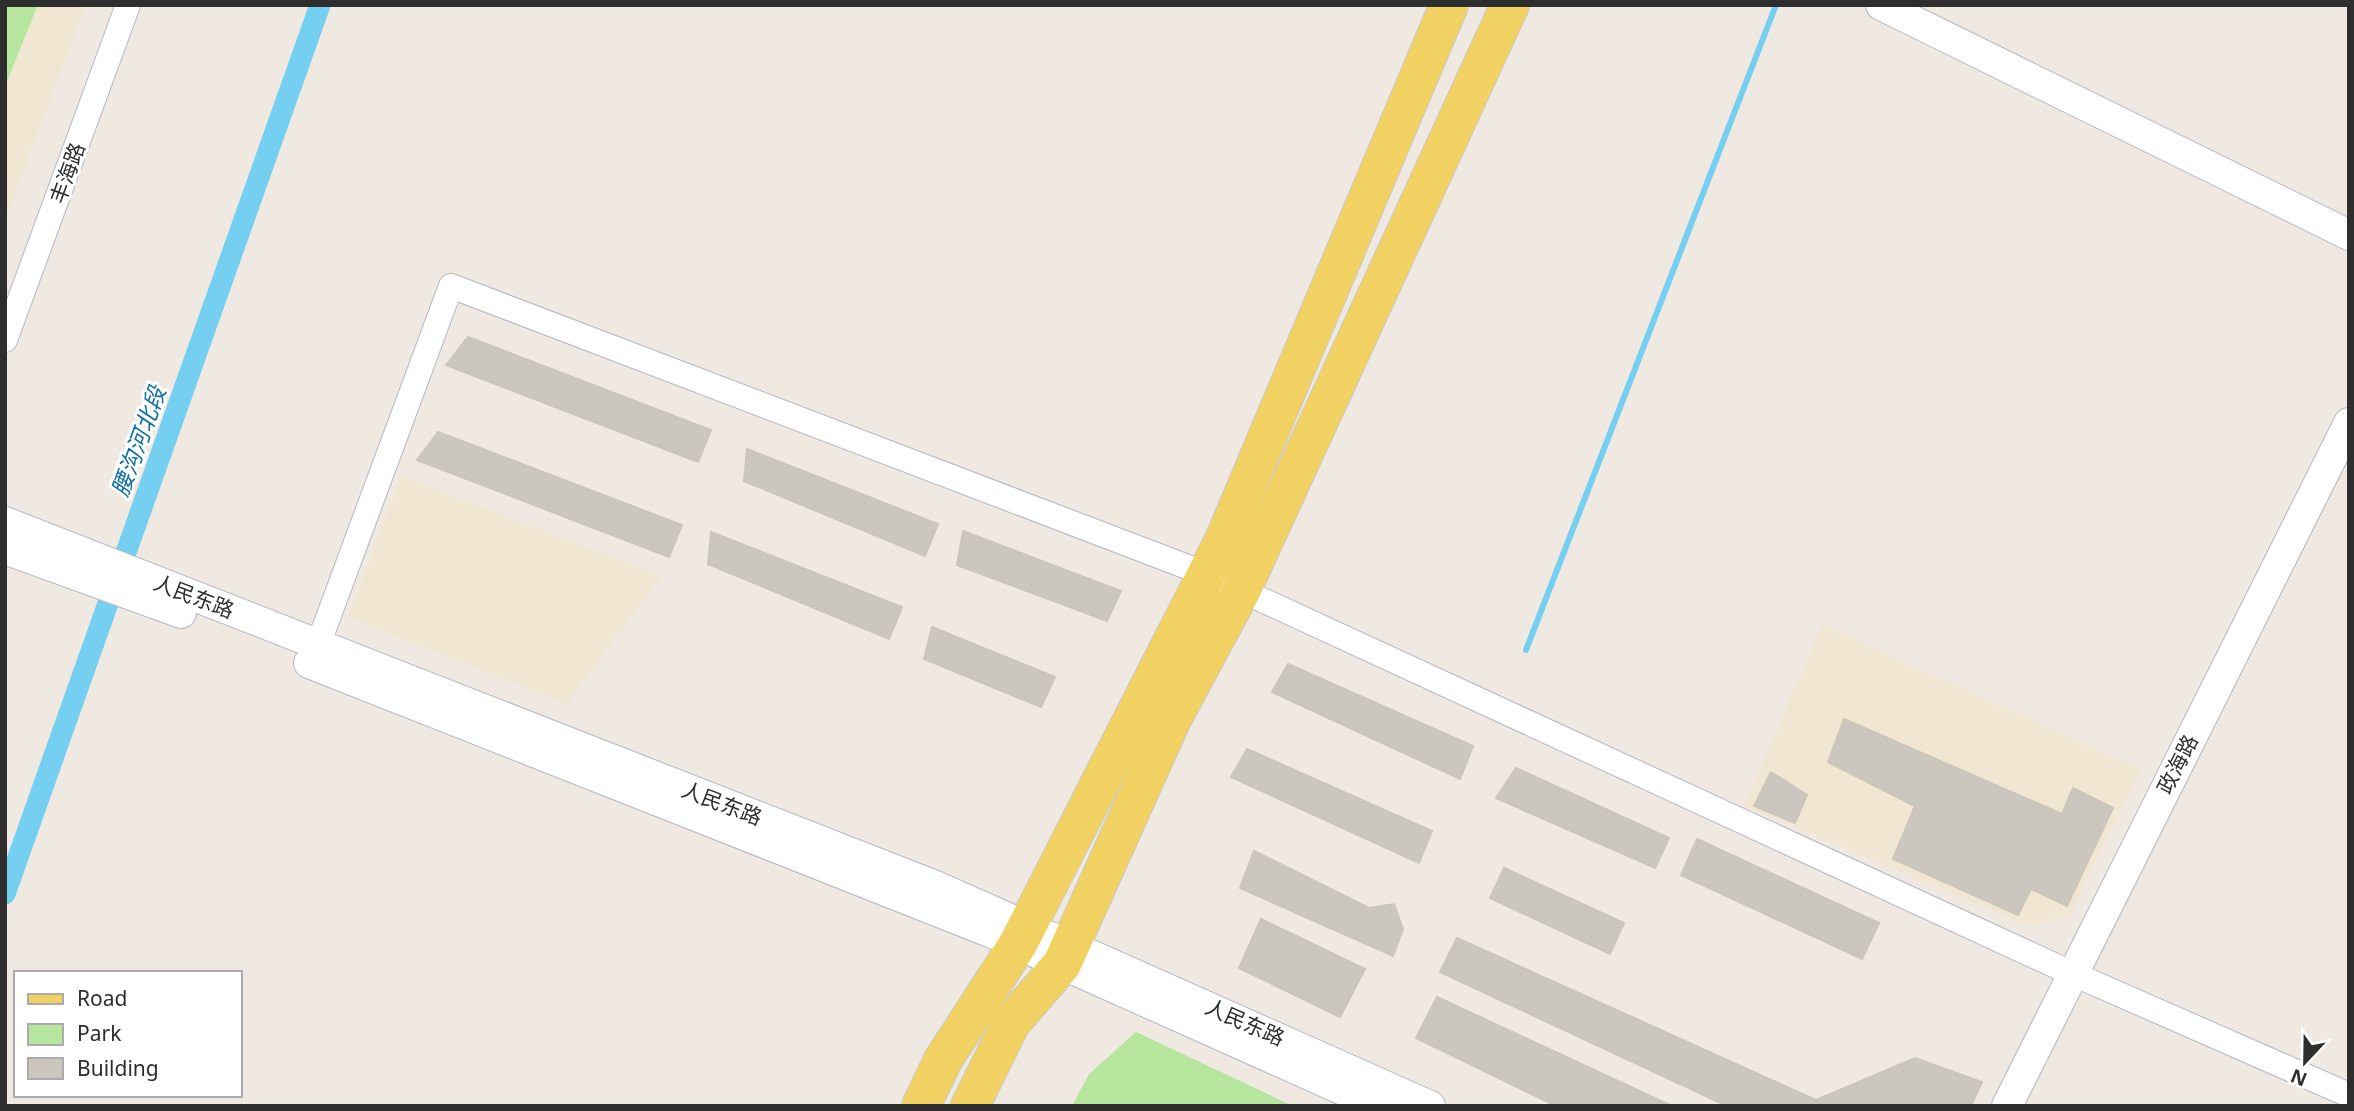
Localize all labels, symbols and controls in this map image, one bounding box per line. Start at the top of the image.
street label: 丰海路 [43,139,91,207]
water label: 腰沟河北段 [103,380,173,501]
street label: 人民东路 [150,568,238,624]
street label: 政海路 [2150,730,2204,798]
street label: 人民东路 [678,775,766,831]
legend [14,971,242,1097]
text: Road [77,984,127,1012]
street label: 人民东路 [1201,992,1289,1052]
text: Park [77,1019,122,1047]
north arrow [2270,1027,2340,1097]
text: Building [77,1054,159,1082]
text: N [2287,1063,2311,1093]

